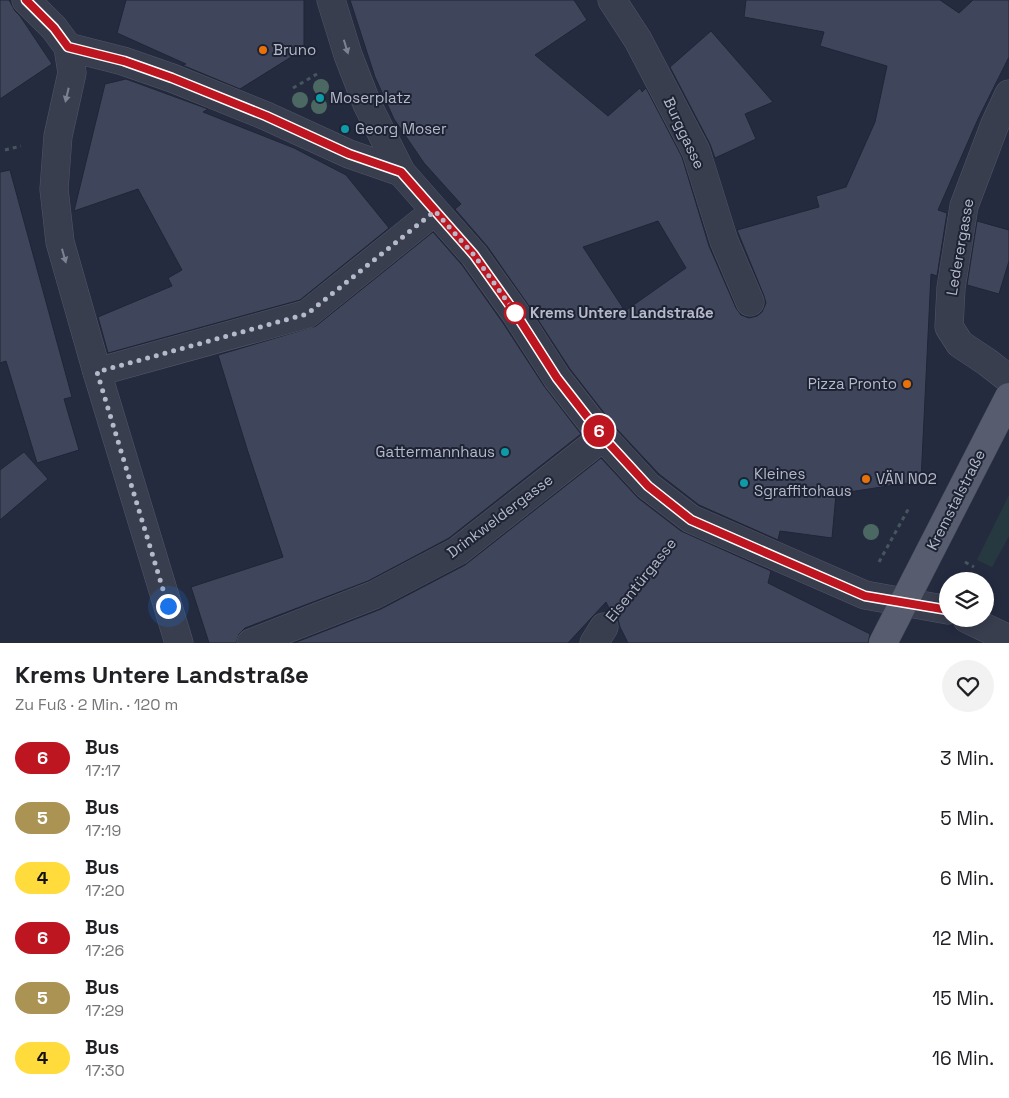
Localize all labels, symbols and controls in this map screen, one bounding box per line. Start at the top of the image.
one-way arrow [342,39,350,54]
place label: Bruno [273,40,316,59]
marker: Bruno [257,44,269,56]
one-way arrow [63,88,71,103]
place label: Moserplatz [330,88,411,107]
marker: Moserplatz [314,92,326,104]
street label: Burggasse [660,94,709,172]
place label: Georg Moser [355,119,447,138]
marker: Georg Moser [339,123,351,135]
street label: Lederergasse [942,197,977,297]
one-way arrow [61,248,69,263]
marker: Krems Untere Landstraße [504,302,526,324]
place label: Krems Untere Landstraße [530,303,714,322]
place label: Pizza Pronto [808,374,897,393]
marker: Pizza Pronto [901,378,913,390]
line badge: 6 [583,415,615,447]
text: 6 [593,419,605,442]
place label: Gattermannhaus [376,442,495,461]
marker: Gattermannhaus [499,446,511,458]
street label: Kremstalstraße [922,446,989,553]
place label: Kleines Sgraffitohaus [754,464,852,500]
street label: Drinkweldergasse [443,469,557,562]
place label: VÄN NO2 [876,469,937,488]
marker: VÄN NO2 [860,473,872,485]
marker: Kleines Sgraffitohaus [738,477,750,489]
street label: Eisentürgasse [601,534,680,625]
map controls [939,572,994,627]
button: layers [939,572,994,627]
your location [156,594,181,619]
text: Krems Untere Landstraße [15,659,309,690]
button: heart [942,660,994,712]
text: Zu Fuß · 2 Min. · 120 m [15,694,178,715]
text: Bus [85,735,119,760]
text: 6 [37,746,48,769]
text: 3 Min. [940,746,994,771]
text: 17:17 [85,760,120,781]
text: Bus [85,795,119,820]
text: 5 [37,806,48,829]
text: 5 Min. [940,806,994,831]
text: 17:19 [85,820,121,841]
text: Bus [85,855,119,880]
text: 4 [37,866,48,889]
text: 6 Min. [940,866,994,891]
text: 17:20 [85,880,125,901]
text: Bus [85,915,119,940]
text: 6 [37,926,48,949]
text: 12 Min. [932,926,994,951]
text: 17:26 [85,940,124,961]
text: Bus [85,975,119,1000]
text: 5 [37,986,48,1009]
text: 15 Min. [932,986,994,1011]
text: 17:29 [85,1000,124,1021]
text: Bus [85,1035,119,1060]
text: 4 [37,1046,48,1069]
text: 16 Min. [932,1046,994,1071]
text: 17:30 [85,1060,125,1081]

